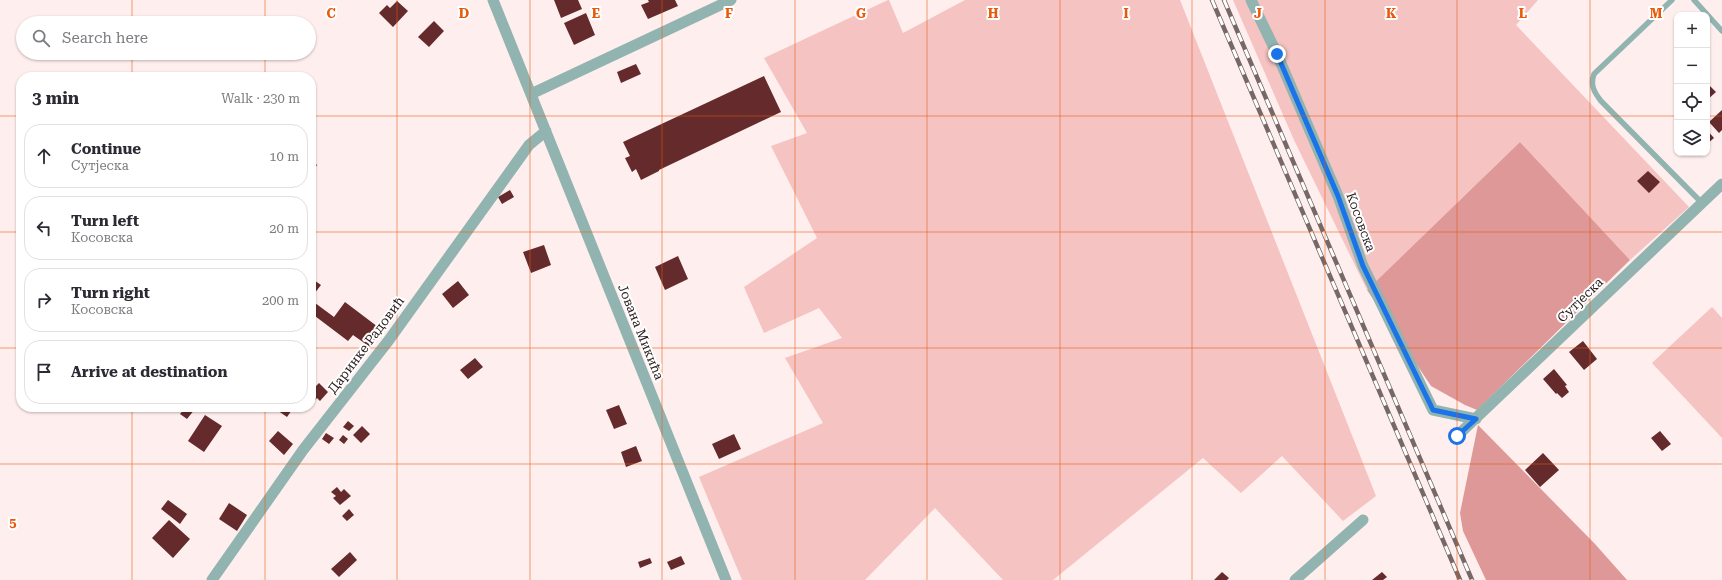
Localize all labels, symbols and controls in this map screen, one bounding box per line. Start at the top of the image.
text: C [326,6,336,21]
text: D [459,6,469,21]
text: E [592,6,600,21]
text: F [725,6,733,21]
text: G [856,6,866,21]
text: H [988,6,999,21]
text: I [1123,6,1129,21]
text: J [1254,6,1262,21]
text: K [1386,6,1397,21]
text: L [1519,6,1527,21]
text: M [1650,6,1663,21]
map controls [1674,12,1710,156]
button: + [1674,12,1710,48]
search box [16,16,316,60]
icon: search [30,27,52,49]
text: Search here [62,29,148,47]
route end [1268,45,1286,63]
button: − [1674,48,1710,84]
button: locate [1674,84,1710,120]
text: 3 min [32,88,79,108]
text: Walk · 230 m [221,91,300,106]
button: layers [1674,120,1710,156]
text: Continue [71,140,141,158]
icon: ahead [33,145,55,167]
text: 10 m [269,149,299,164]
text: Сутјеска [71,158,129,173]
street label: Косовска [1343,190,1379,254]
text: Turn left [71,212,139,230]
icon: left [33,217,55,239]
text: 20 m [269,221,299,236]
text: Косовска [71,230,133,245]
street label: Сутјеска [1554,275,1606,325]
street label: Јована Микића [615,282,667,382]
text: Turn right [71,284,150,302]
icon: right [33,289,55,311]
text: 200 m [262,293,299,308]
street label: Даринке Радовић [325,293,408,396]
text: Косовска [71,302,133,317]
icon: arrive [33,361,55,383]
text: Arrive at destination [71,363,227,381]
route start [1448,427,1466,445]
text: 5 [9,515,17,530]

